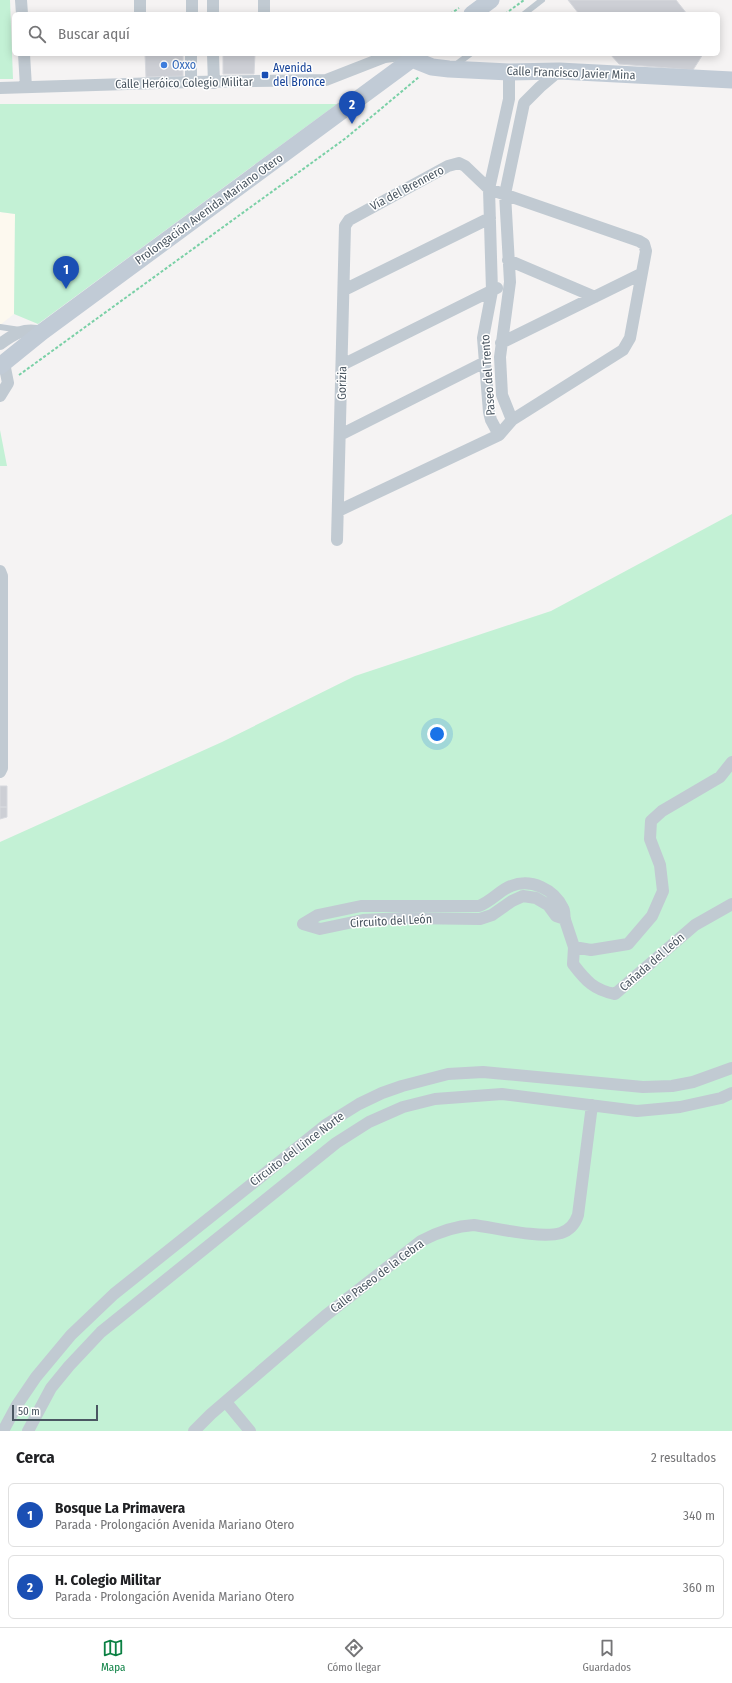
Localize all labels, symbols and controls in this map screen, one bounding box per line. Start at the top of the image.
search box [12,12,720,56]
icon: search [26,23,48,45]
text: Buscar aquí [58,25,130,43]
place label: Oxxo [172,58,196,72]
marker: Oxxo [159,60,169,70]
place label: Avenida del Bronce [273,61,325,89]
street label: Calle Francisco Javier Mina [506,64,636,82]
marker: Avenida del Bronce [260,70,270,80]
street label: Calle Heróico Colegio Militar [115,75,254,91]
pin: 2 [339,91,365,124]
street label: Prolongación Avenida Mariano Otero [132,151,286,267]
street label: Vía del Brennero [368,163,446,213]
pin: 1 [53,256,79,289]
street label: Paseo del Trento [478,334,498,416]
street label: Gorizia [335,366,349,400]
your location [427,724,447,744]
street label: Circuito del León [350,912,432,930]
street label: Cañada del León [617,930,687,994]
street label: Circuito del Lince Norte [247,1109,347,1189]
street label: Calle Paseo de la Cebra [328,1236,427,1316]
scale bar [12,1403,98,1422]
text: 50 m [18,1405,40,1418]
text: Cerca [16,1447,55,1468]
text: 2 resultados [651,1450,716,1465]
text: Bosque La Primavera [55,1499,185,1517]
text: 1 [27,1508,33,1523]
text: 340 m [683,1508,715,1523]
text: Parada · Prolongación Avenida Mariano Otero [55,1517,294,1532]
text: H. Colegio Militar [55,1571,161,1589]
text: 2 [27,1580,33,1595]
text: 360 m [683,1580,715,1595]
text: Parada · Prolongación Avenida Mariano Otero [55,1589,294,1604]
tab: Mapa [101,1637,125,1674]
tab: Cómo llegar [327,1637,381,1674]
tab: Guardados [582,1637,631,1674]

